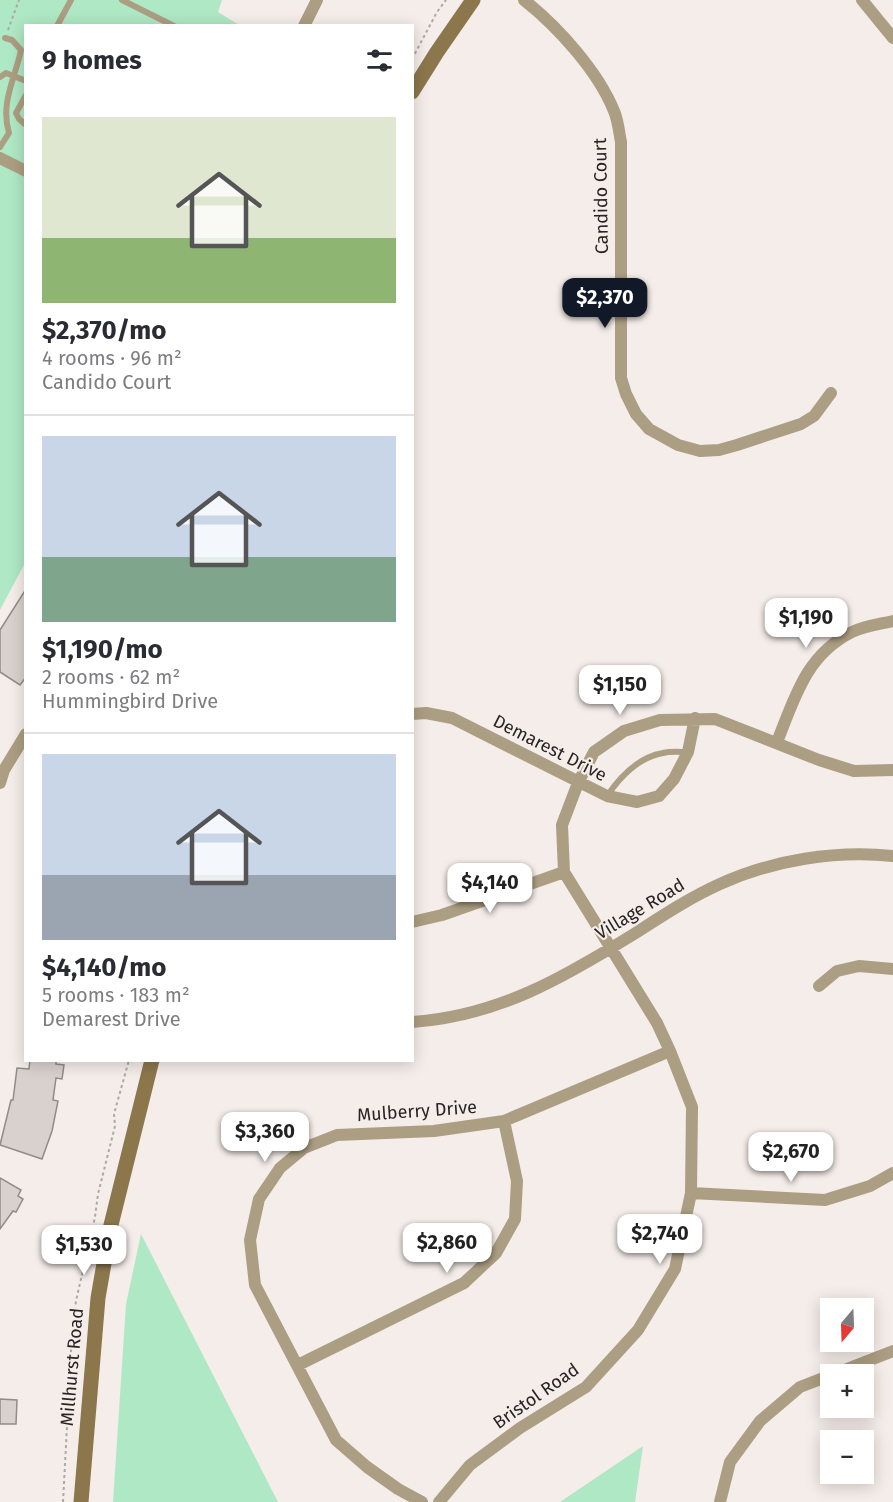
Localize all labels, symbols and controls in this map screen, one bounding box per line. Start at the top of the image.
icon: filters [363,44,396,77]
text: 9 homes [42,45,142,76]
street label: Candido Court [589,137,613,254]
icon: home [165,156,273,264]
pin: $2,370 [556,278,654,329]
text: $2,370 [576,285,634,309]
text: $2,370/mo [42,315,167,346]
text: 4 rooms · 96 m² [42,346,182,370]
text: Candido Court [42,370,171,394]
icon: home [165,475,273,583]
pin: $1,190 [757,598,855,649]
text: $1,190 [779,605,833,629]
text: $1,190/mo [42,634,163,665]
text: 2 rooms · 62 m² [42,665,180,689]
pin: $1,150 [571,665,669,716]
text: $1,150 [593,672,647,696]
text: Hummingbird Drive [42,689,218,713]
street label: Demarest Drive [489,710,611,786]
icon: home [165,793,273,901]
pin: $4,140 [441,863,539,914]
text: $4,140 [461,870,519,894]
street label: Village Road [591,874,689,944]
text: $4,140/mo [42,952,166,983]
text: 5 rooms · 183 m² [42,983,190,1007]
text: Demarest Drive [42,1007,181,1031]
street label: Mulberry Drive [356,1096,478,1126]
pin: $3,360 [216,1112,314,1163]
text: $3,360 [235,1119,295,1143]
pin: $2,670 [742,1132,840,1183]
text: $2,670 [762,1139,820,1163]
pin: $2,740 [611,1214,709,1265]
text: $2,740 [631,1221,689,1245]
pin: $2,860 [398,1223,496,1274]
pin: $1,530 [35,1225,133,1276]
text: $2,860 [417,1230,477,1254]
text: $1,530 [55,1232,113,1256]
north arrow [820,1298,874,1352]
map controls [820,1298,874,1484]
street label: Millhurst Road [56,1307,88,1427]
street label: Bristol Road [489,1358,583,1434]
button: + [820,1364,874,1418]
button: − [820,1430,874,1484]

